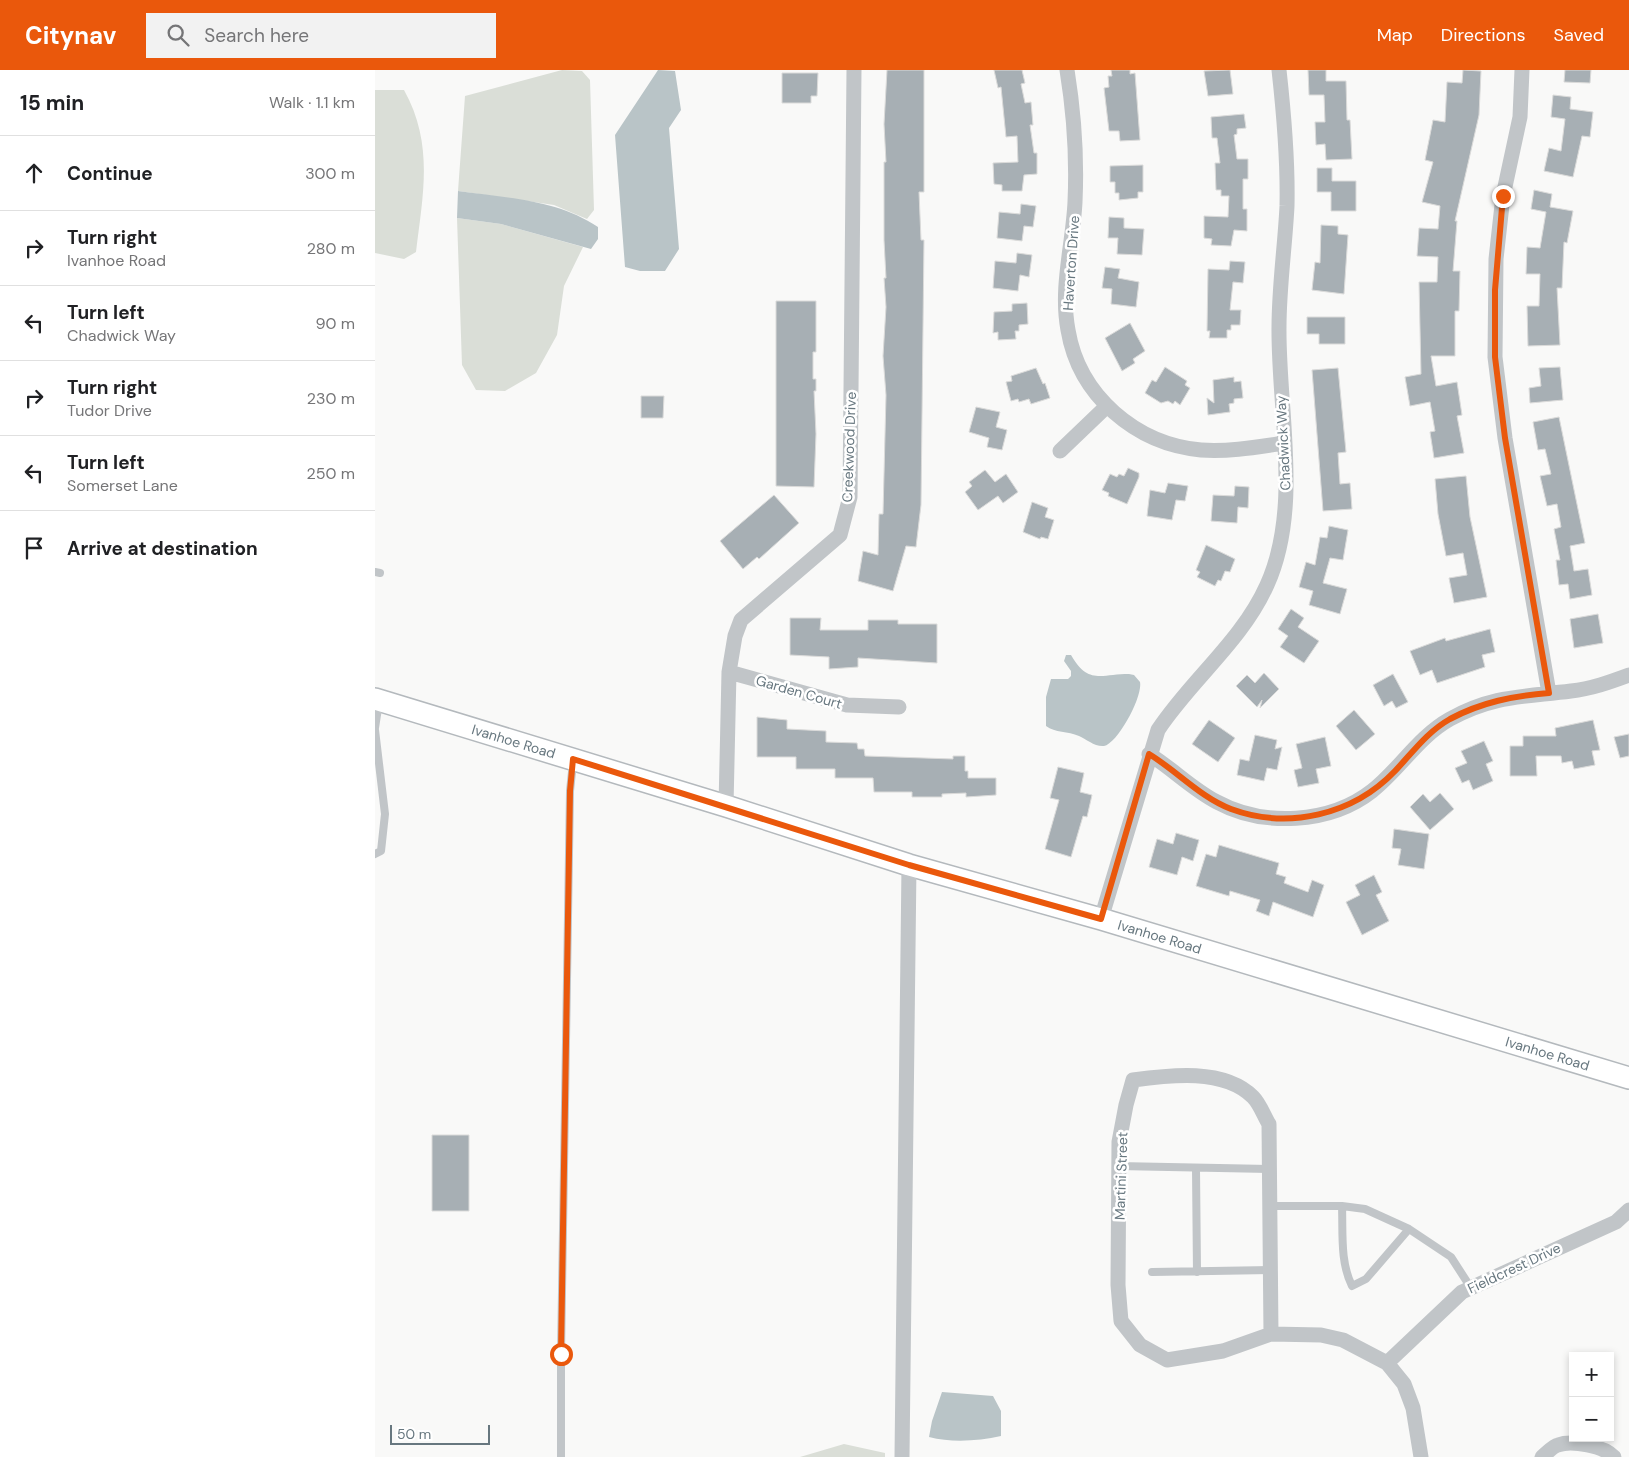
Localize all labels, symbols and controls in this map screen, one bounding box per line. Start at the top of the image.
search box [146,13,496,58]
text: Citynav [25,20,116,51]
icon: search [164,21,192,49]
text: Search here [204,23,309,48]
text: Map [1377,23,1413,47]
text: Directions [1441,23,1526,47]
text: Saved [1554,23,1604,47]
text: 15 min [20,89,84,117]
text: Walk · 1.1 km [269,92,355,113]
icon: ahead [20,159,48,187]
text: Continue [67,161,153,186]
text: 300 m [305,163,355,184]
route end [1492,185,1515,208]
street label: Haverton Drive [1059,215,1083,311]
text: Turn right [67,225,157,250]
icon: right [20,234,48,262]
text: 280 m [307,238,355,259]
text: Ivanhoe Road [67,250,166,271]
text: Turn left [67,300,145,325]
icon: left [20,309,48,337]
text: 90 m [315,313,355,334]
text: Chadwick Way [67,325,176,346]
text: Turn right [67,375,157,400]
icon: right [20,384,48,412]
text: 230 m [307,388,355,409]
street label: Creekwood Drive [838,391,860,503]
street label: Chadwick Way [1272,395,1294,491]
text: Tudor Drive [67,400,152,421]
text: Turn left [67,450,145,475]
icon: left [20,459,48,487]
text: 250 m [307,463,355,484]
text: Somerset Lane [67,475,178,496]
icon: arrive [20,534,48,562]
text: Arrive at destination [67,536,258,561]
street label: Garden Court [754,671,844,713]
street label: Ivanhoe Road [470,720,558,763]
street label: Ivanhoe Road [1116,916,1204,958]
street label: Ivanhoe Road [1503,1032,1592,1075]
street label: Martini Street [1110,1132,1132,1220]
street label: Fieldcrest Drive [1465,1239,1563,1297]
route start [550,1343,573,1366]
map controls [1569,1352,1614,1442]
button: + [1569,1352,1614,1397]
button: − [1569,1397,1614,1442]
scale bar [390,1422,490,1445]
text: 50 m [397,1425,431,1443]

